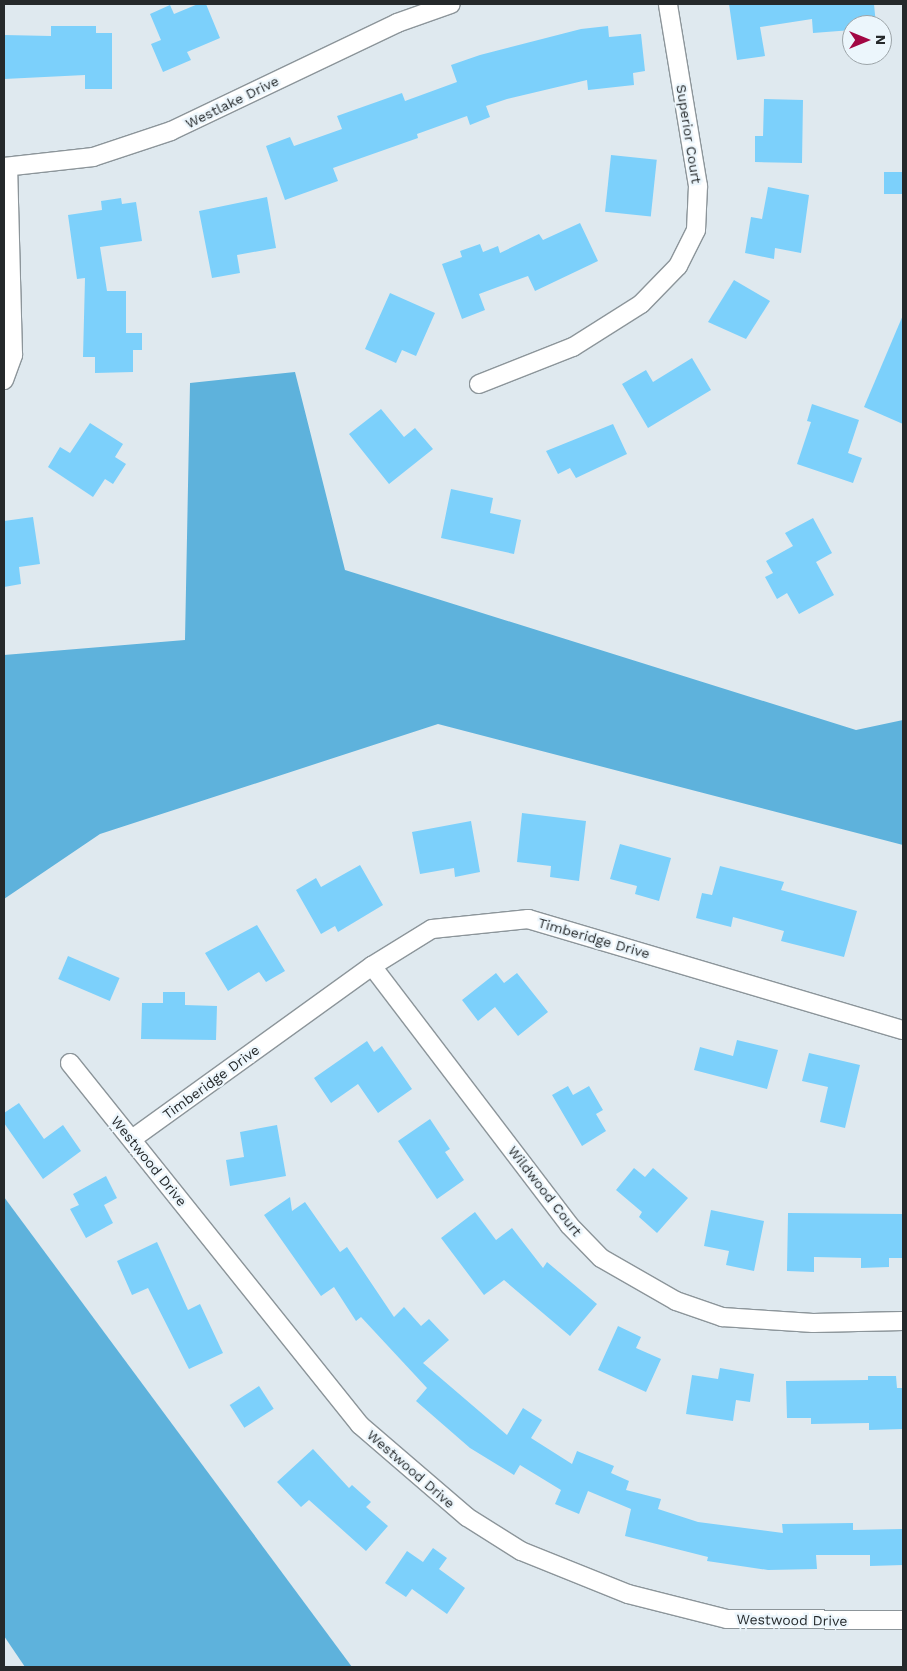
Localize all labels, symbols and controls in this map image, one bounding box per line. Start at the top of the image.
north arrow [842,15,892,65]
text: N [873,35,889,45]
street label: Westlake Drive [183,72,281,132]
street label: Superior Court [673,83,705,185]
street label: Timberidge Drive [536,914,652,962]
street label: Timberidge Drive [159,1041,263,1123]
street label: Westwood Drive [108,1113,190,1209]
street label: Wildwood Court [505,1143,585,1239]
street label: Westwood Drive [364,1426,458,1512]
street label: Westwood Drive [736,1611,848,1629]

